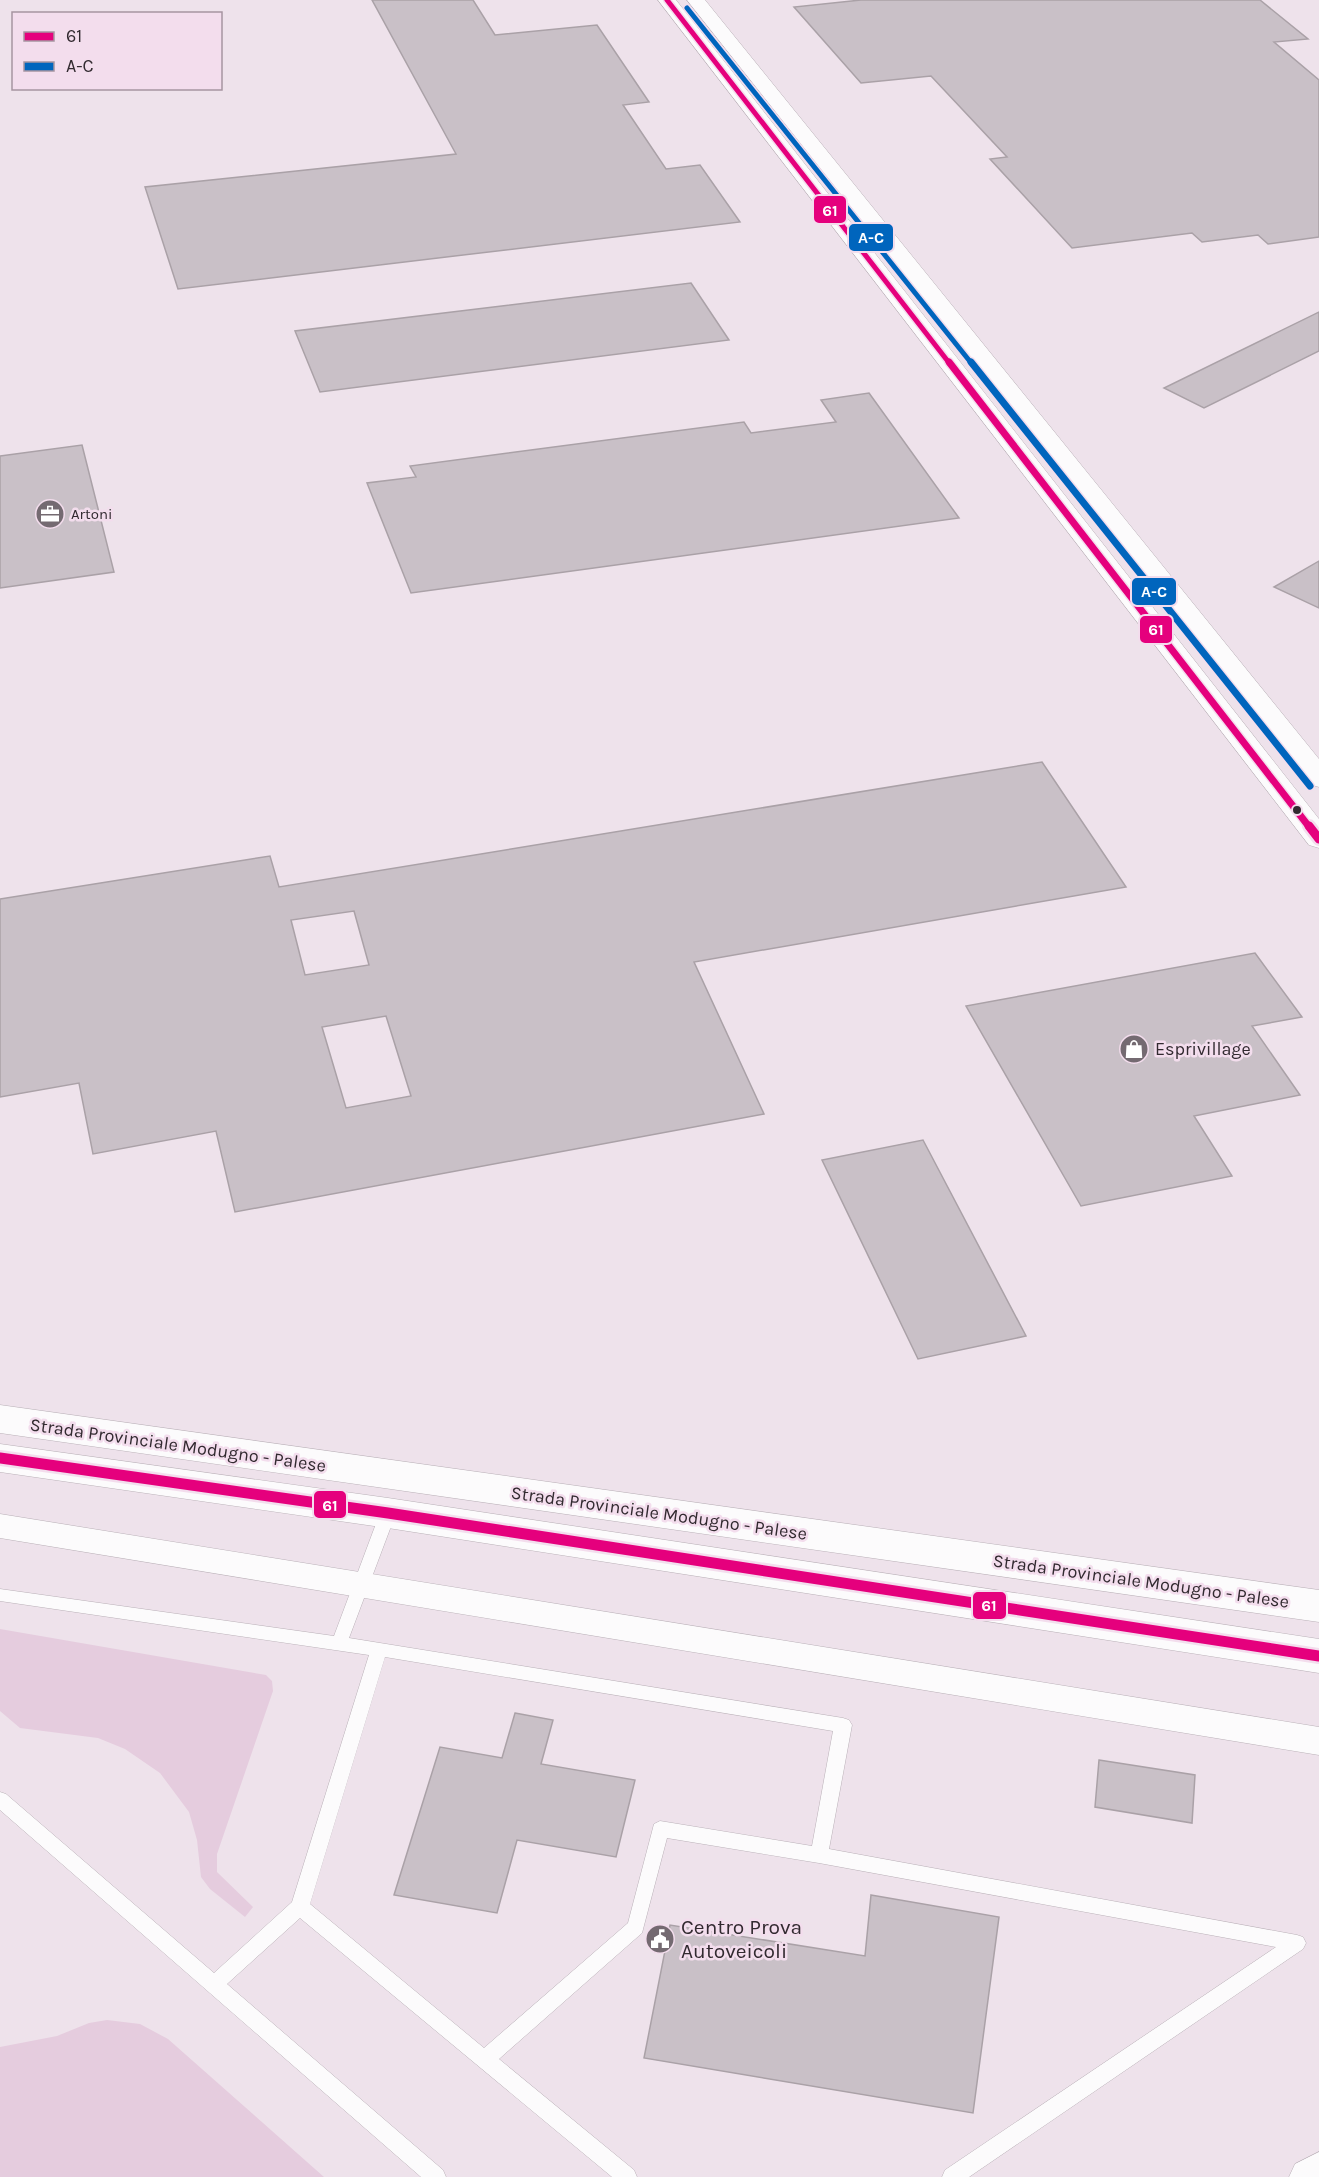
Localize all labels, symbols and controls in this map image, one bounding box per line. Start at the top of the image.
legend [12,12,222,90]
text: 61 [66,25,82,47]
text: A-C [66,55,94,77]
line badge: 61 [813,195,847,224]
text: 61 [822,201,838,220]
line badge: A-C [848,223,894,252]
text: A-C [858,228,884,247]
office icon: Artoni [34,498,66,530]
place label: Artoni [71,505,112,523]
line badge: A-C [1131,577,1177,606]
text: A-C [1141,582,1167,601]
line badge: 61 [1139,615,1173,644]
text: 61 [1148,620,1164,639]
unlabelled marker [1291,804,1303,816]
shop icon: Esprivillage [1118,1033,1150,1065]
place label: Esprivillage [1155,1038,1251,1060]
street label: Strada Provinciale Modugno - Palese [29,1413,327,1477]
street label: Strada Provinciale Modugno - Palese [510,1481,808,1545]
line badge: 61 [313,1490,347,1519]
text: 61 [322,1496,338,1515]
street label: Strada Provinciale Modugno - Palese [992,1549,1290,1613]
line badge: 61 [972,1591,1007,1620]
text: 61 [981,1596,997,1615]
place label: Centro Prova Autoveicoli [681,1915,802,1963]
public building icon: Centro Prova Autoveicoli [644,1923,676,1955]

